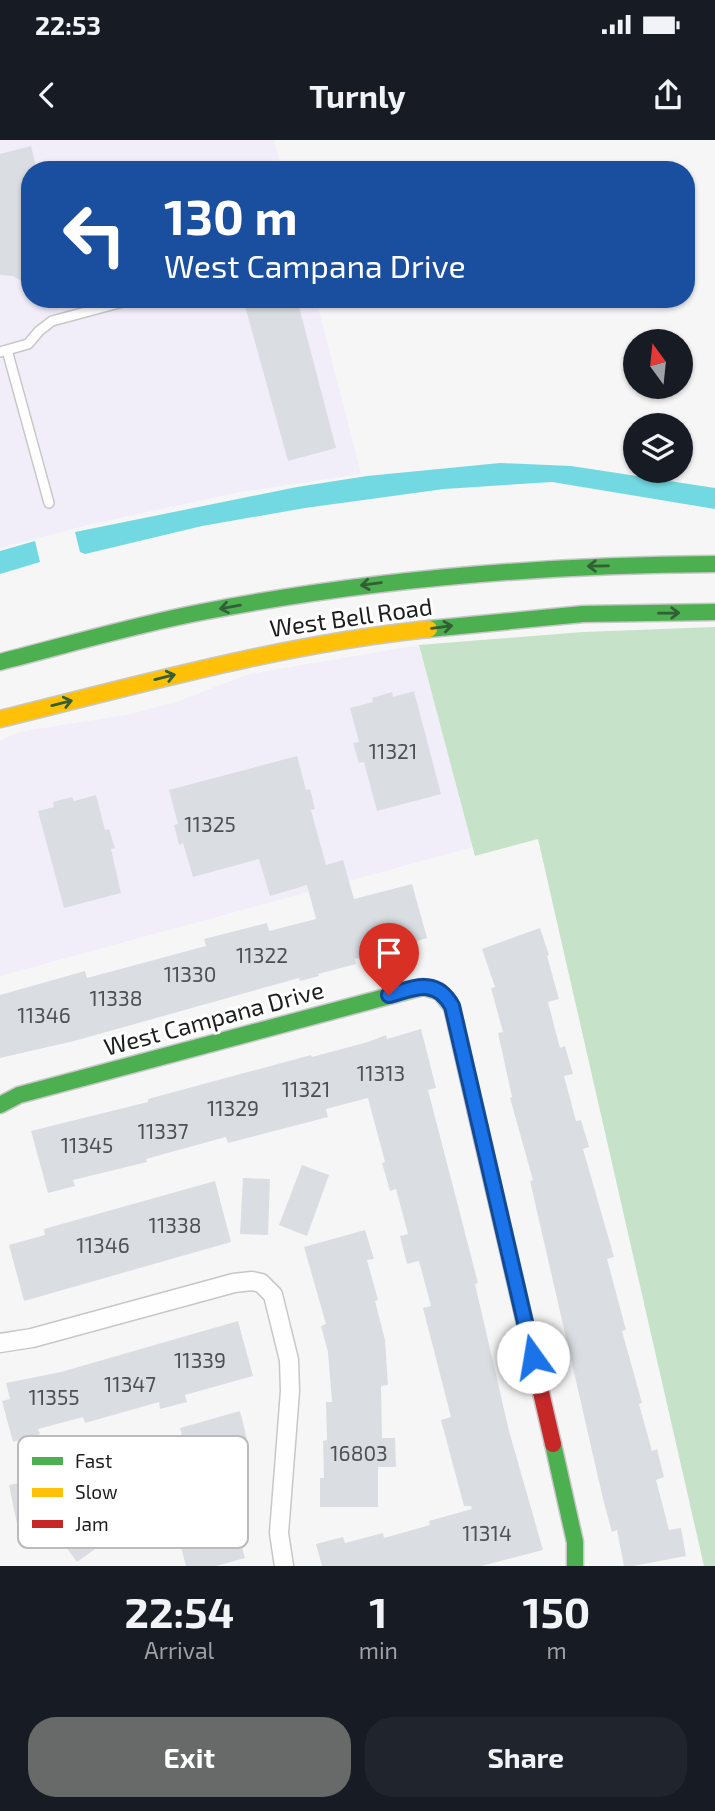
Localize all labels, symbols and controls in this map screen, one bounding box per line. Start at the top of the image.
text: 22:53 [35,9,101,40]
icon: back [28,76,66,114]
text: Turnly [309,76,406,114]
icon: share [649,76,687,114]
text: 130 m [164,186,298,245]
icon: left [49,189,140,280]
text: West Campana Drive [164,246,466,284]
north arrow [623,329,693,399]
map controls [623,329,693,483]
button: layers [623,413,693,483]
one-way arrow [587,559,610,573]
one-way arrow [360,578,383,591]
street label: West Bell Road [268,591,434,642]
one-way arrow [219,600,242,614]
one-way arrow [658,606,681,619]
one-way arrow [431,621,453,634]
one-way arrow [153,670,176,684]
one-way arrow [50,696,73,709]
house number: 11321 [369,738,417,763]
house number: 11325 [184,811,236,836]
pin [359,923,419,995]
icon: arrive [370,934,408,972]
house number: 11322 [236,942,288,967]
house number: 11330 [164,961,216,986]
street label: West Campana Drive [101,974,327,1061]
house number: 11338 [90,985,142,1010]
house number: 11346 [17,1002,71,1027]
house number: 11313 [357,1060,405,1085]
house number: 11321 [282,1076,330,1101]
house number: 11329 [207,1095,259,1120]
house number: 11337 [138,1118,189,1143]
house number: 11345 [61,1132,113,1157]
house number: 11338 [149,1212,201,1237]
house number: 11346 [76,1232,130,1257]
position arrow [496,1320,570,1394]
house number: 11339 [174,1347,226,1372]
house number: 11347 [104,1371,156,1396]
house number: 11355 [29,1384,79,1409]
legend [18,1436,248,1548]
house number: 16803 [330,1440,388,1465]
text: Fast [75,1449,112,1472]
text: Slow [75,1480,118,1503]
text: Jam [75,1512,109,1535]
house number: 11314 [462,1520,512,1545]
text: 22:54 [125,1586,234,1636]
text: 1 [369,1586,387,1636]
text: 150 [523,1586,590,1636]
text: Arrival [144,1636,214,1664]
text: min [359,1636,398,1664]
text: m [546,1636,567,1664]
button: Exit [28,1717,351,1797]
button: Share [365,1717,687,1797]

